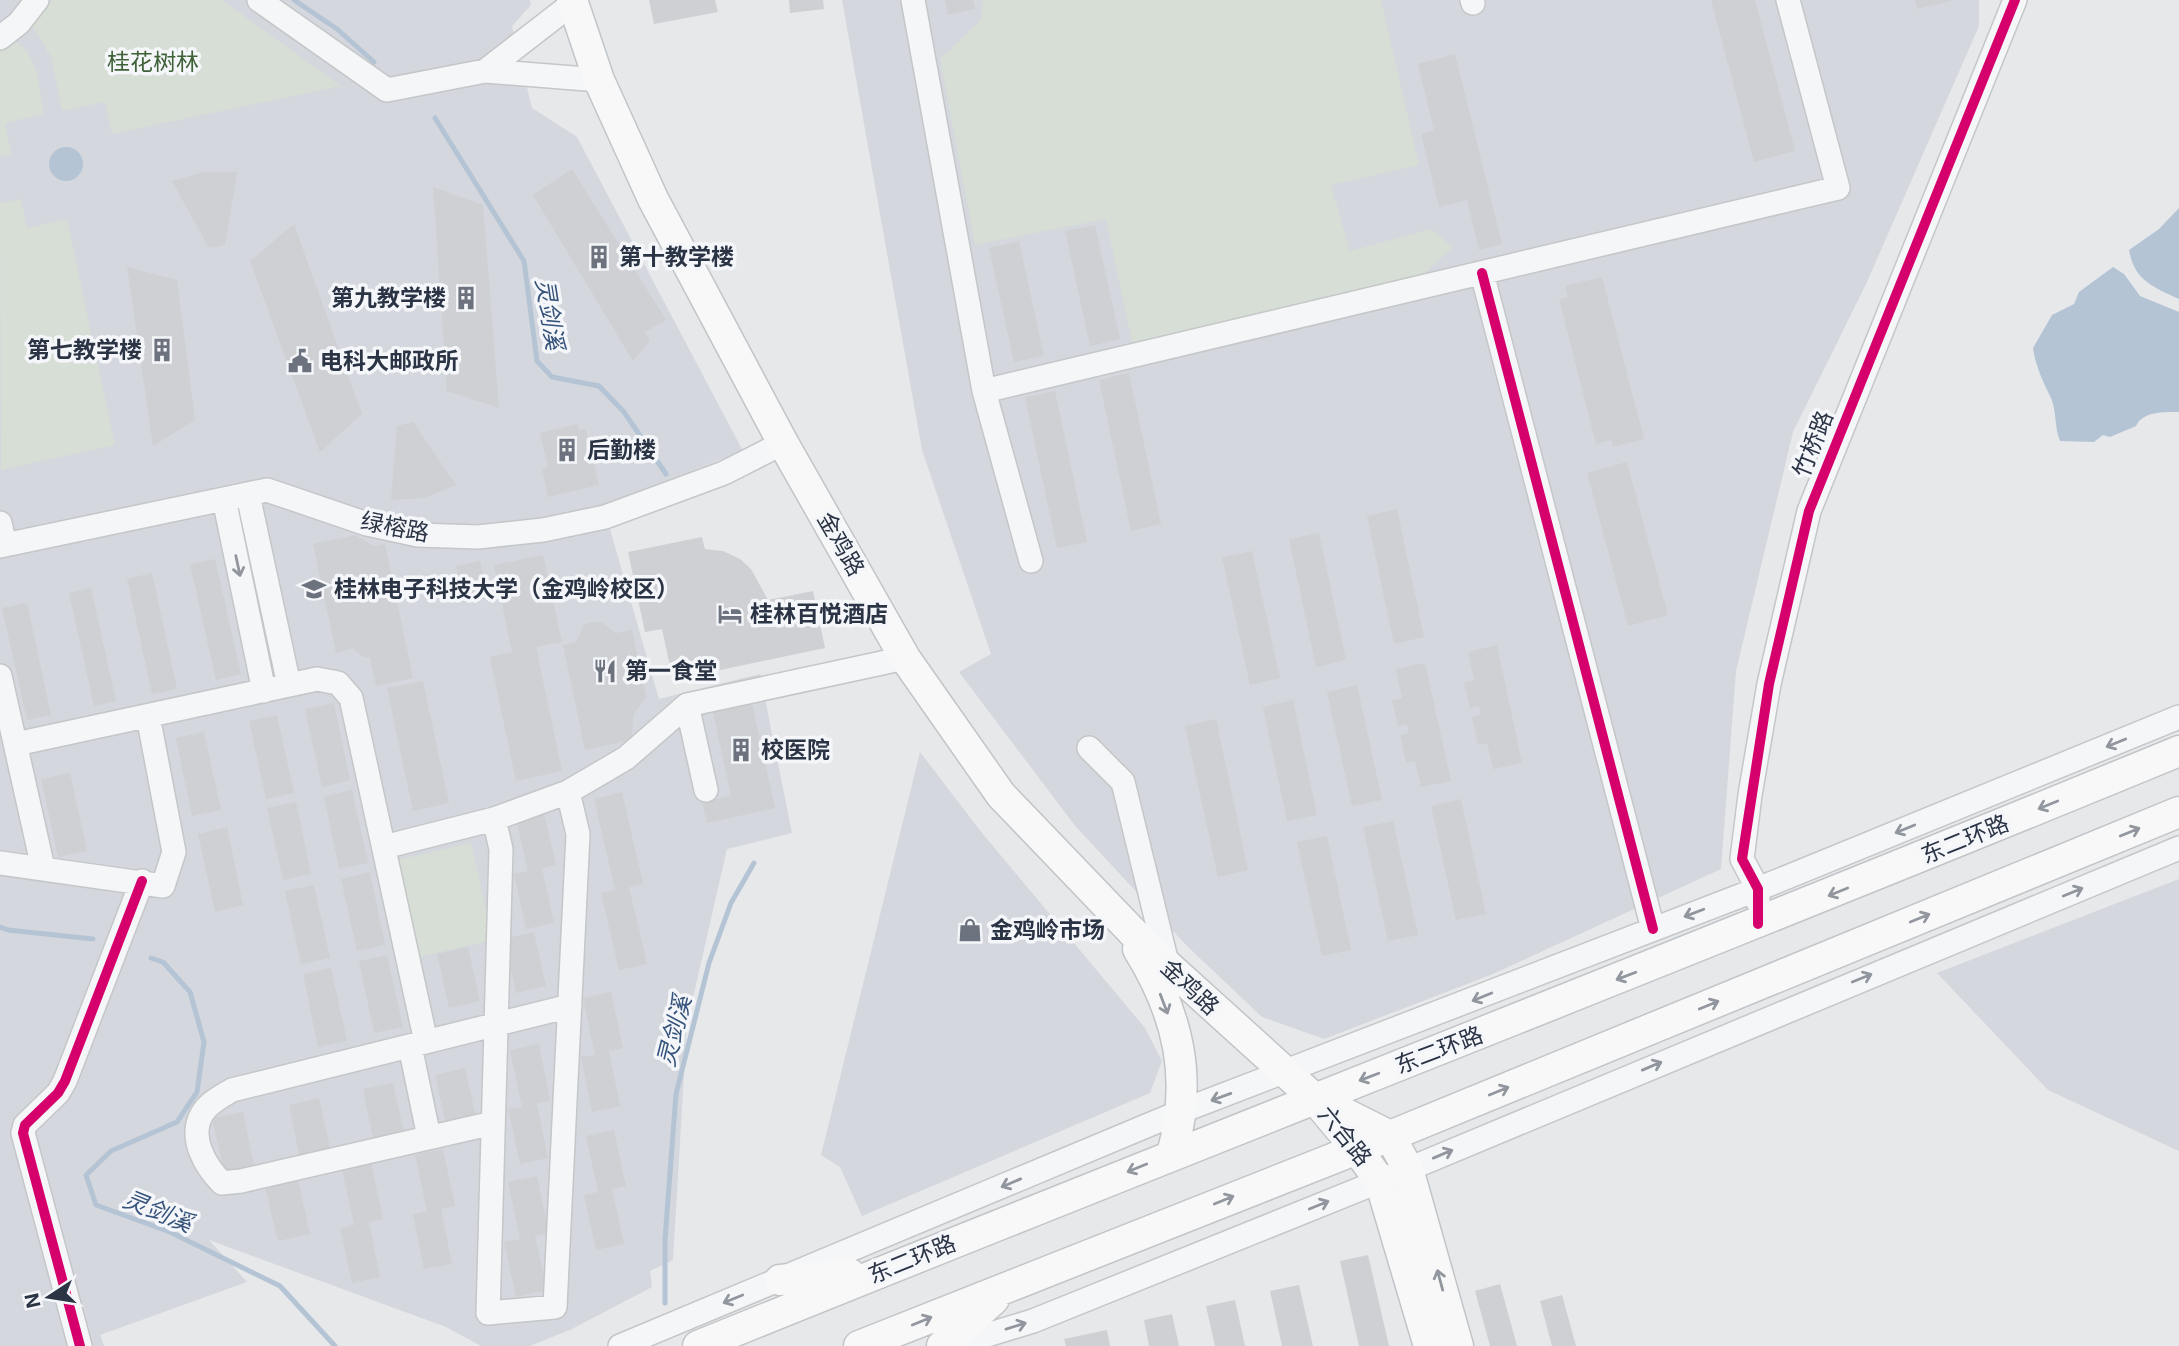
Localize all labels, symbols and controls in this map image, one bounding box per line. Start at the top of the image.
park label: 桂花树林 [107,48,199,76]
building icon: 第十教学楼 [585,243,613,271]
place label: 第十教学楼 [619,243,734,271]
water label: 灵剑溪 [530,276,570,355]
place label: 第九教学楼 [331,284,446,312]
building icon: 第九教学楼 [452,284,480,312]
place label: 第七教学楼 [27,336,142,364]
building icon: 第七教学楼 [148,336,176,364]
public building icon: 电科大邮政所 [286,347,314,375]
place label: 电科大邮政所 [320,347,458,375]
street label: 竹桥路 [1787,407,1839,481]
building icon: 后勤楼 [553,436,581,464]
place label: 后勤楼 [587,436,656,464]
street label: 绿榕路 [358,507,432,547]
street label: 金鸡路 [812,507,870,581]
one-way arrow [232,554,246,577]
school or university icon: 桂林电子科技大学（金鸡岭校区） [300,575,328,603]
place label: 桂林电子科技大学（金鸡岭校区） [334,575,679,603]
hotel icon: 桂林百悦酒店 [716,600,744,628]
place label: 桂林百悦酒店 [750,600,888,628]
restaurant icon: 第一食堂 [591,657,619,685]
place label: 第一食堂 [625,657,717,685]
building icon: 校医院 [727,736,755,764]
place label: 校医院 [761,736,830,764]
one-way arrow [2105,737,2127,750]
one-way arrow [2038,799,2059,812]
street label: 东二环路 [1917,809,2013,869]
one-way arrow [1895,823,1917,836]
one-way arrow [2119,824,2140,837]
one-way arrow [2061,884,2083,897]
one-way arrow [1827,886,1849,899]
one-way arrow [1684,908,1706,921]
one-way arrow [1908,911,1930,924]
shop icon: 金鸡岭市场 [956,916,984,944]
place label: 金鸡岭市场 [990,916,1105,944]
street label: 金鸡路 [1155,953,1225,1021]
one-way arrow [1616,971,1638,984]
one-way arrow [1851,971,1873,984]
water label: 灵剑溪 [651,990,698,1069]
one-way arrow [1472,991,1494,1004]
one-way arrow [1159,992,1172,1014]
one-way arrow [1698,998,1720,1011]
street label: 东二环路 [1391,1020,1487,1080]
one-way arrow [1641,1059,1663,1072]
one-way arrow [1358,1072,1380,1085]
one-way arrow [1488,1084,1509,1097]
one-way arrow [1211,1092,1233,1104]
street label: 六合路 [1312,1100,1378,1172]
one-way arrow [1431,1147,1453,1160]
one-way arrow [1127,1163,1148,1176]
one-way arrow [1000,1178,1022,1191]
water label: 灵剑溪 [119,1184,200,1239]
one-way arrow [1213,1193,1235,1206]
one-way arrow [1307,1198,1329,1211]
street label: 东二环路 [864,1229,960,1289]
north arrow [14,1262,84,1332]
one-way arrow [1433,1269,1446,1291]
text: N [20,1291,46,1310]
one-way arrow [723,1294,744,1307]
one-way arrow [911,1313,932,1326]
one-way arrow [1005,1318,1027,1331]

